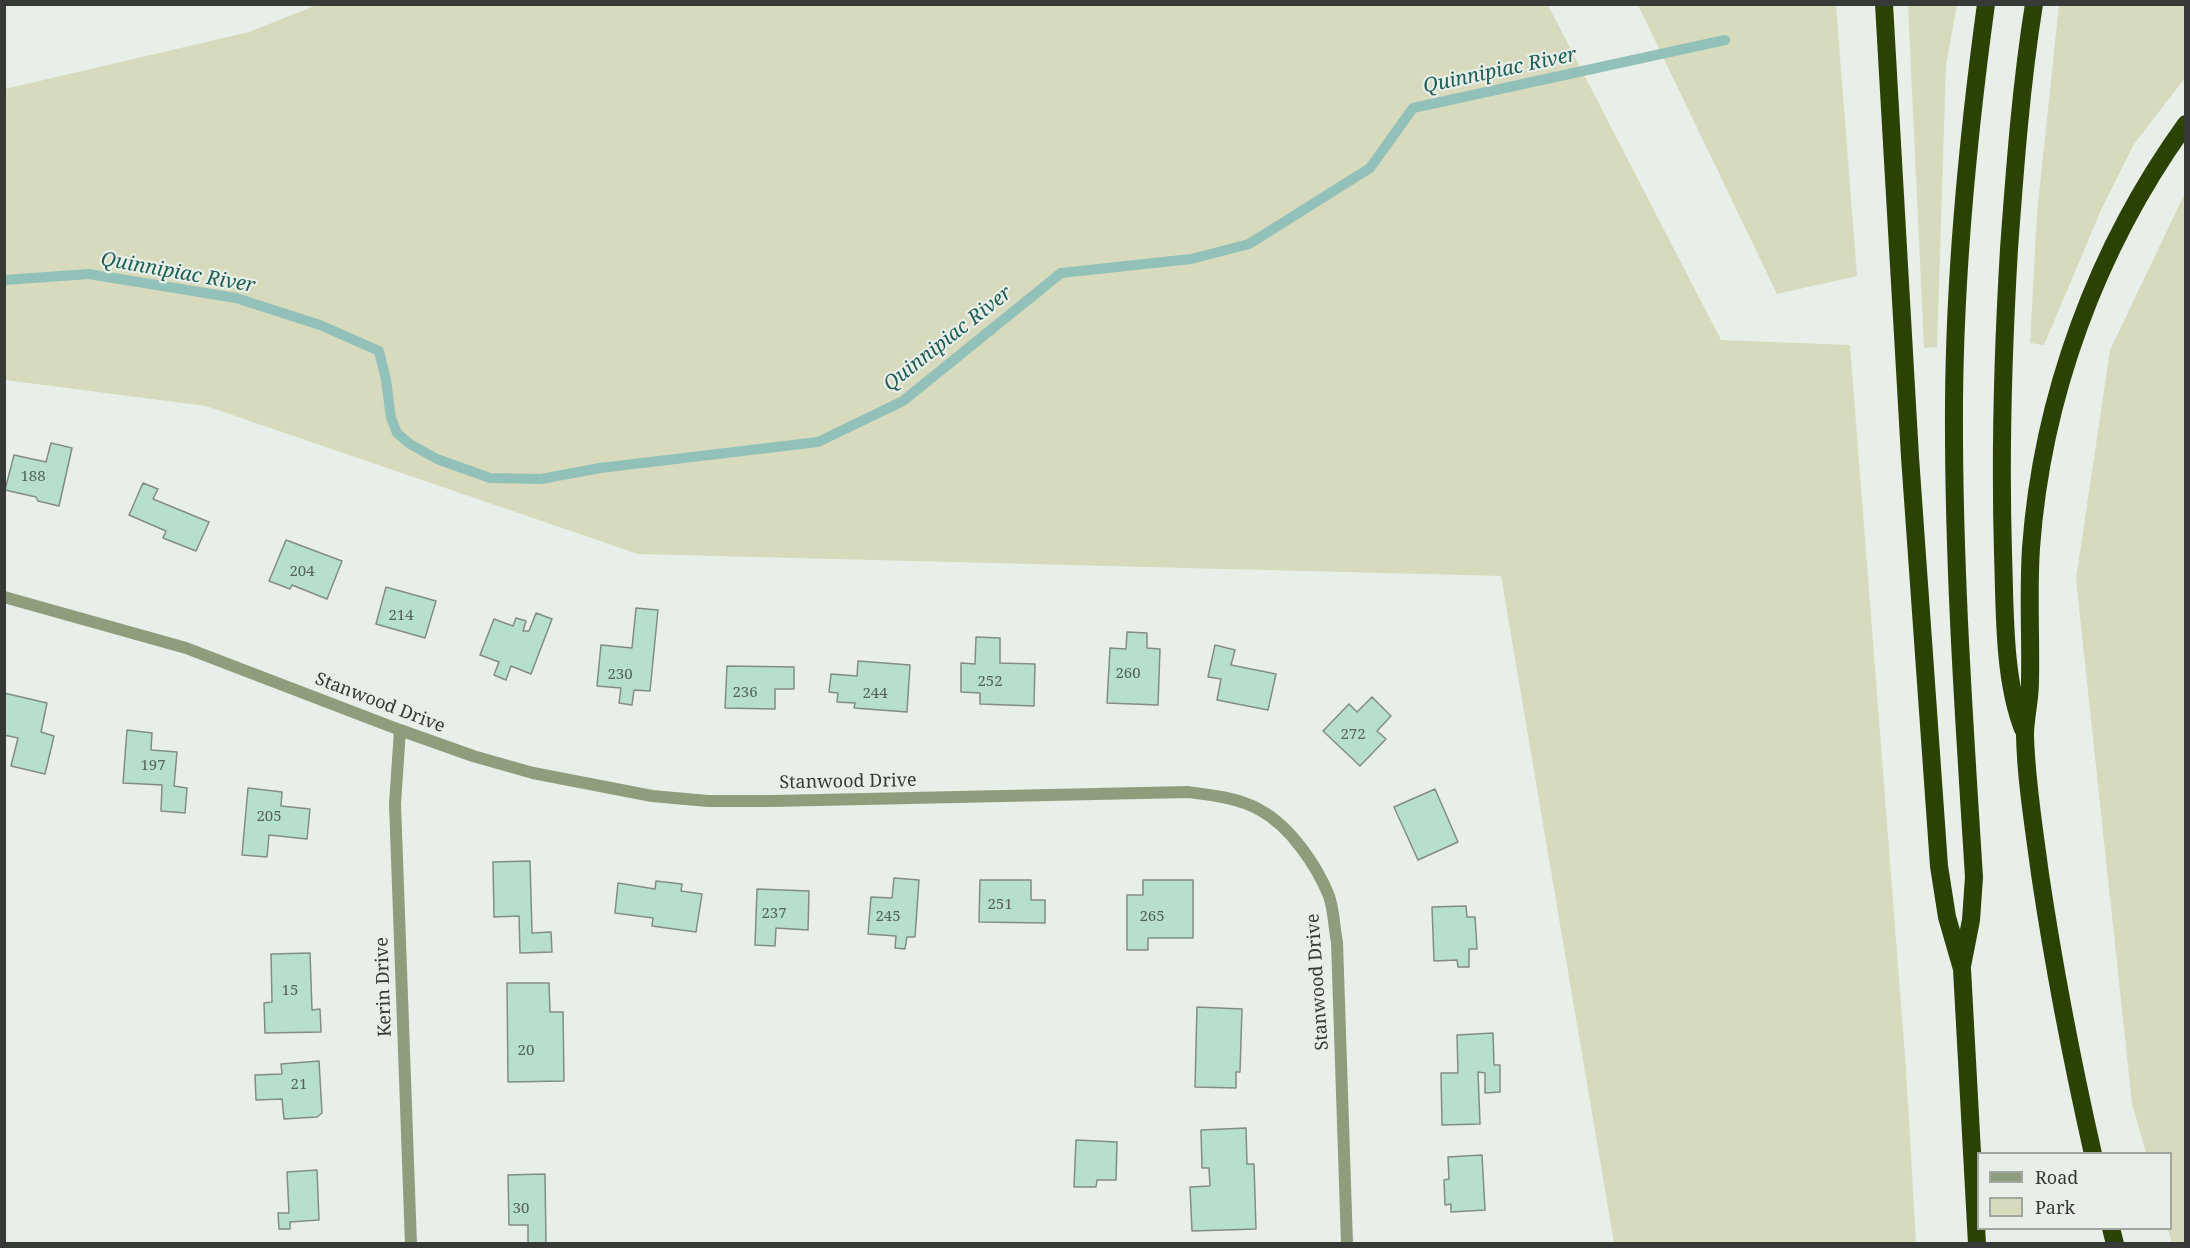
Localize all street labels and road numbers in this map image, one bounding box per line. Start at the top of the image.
street label: Stanwood Drive [312,668,448,738]
street label: Stanwood Drive [779,770,917,794]
street label: Stanwood Drive [1302,913,1334,1051]
street label: Kerin Drive [371,937,397,1037]

